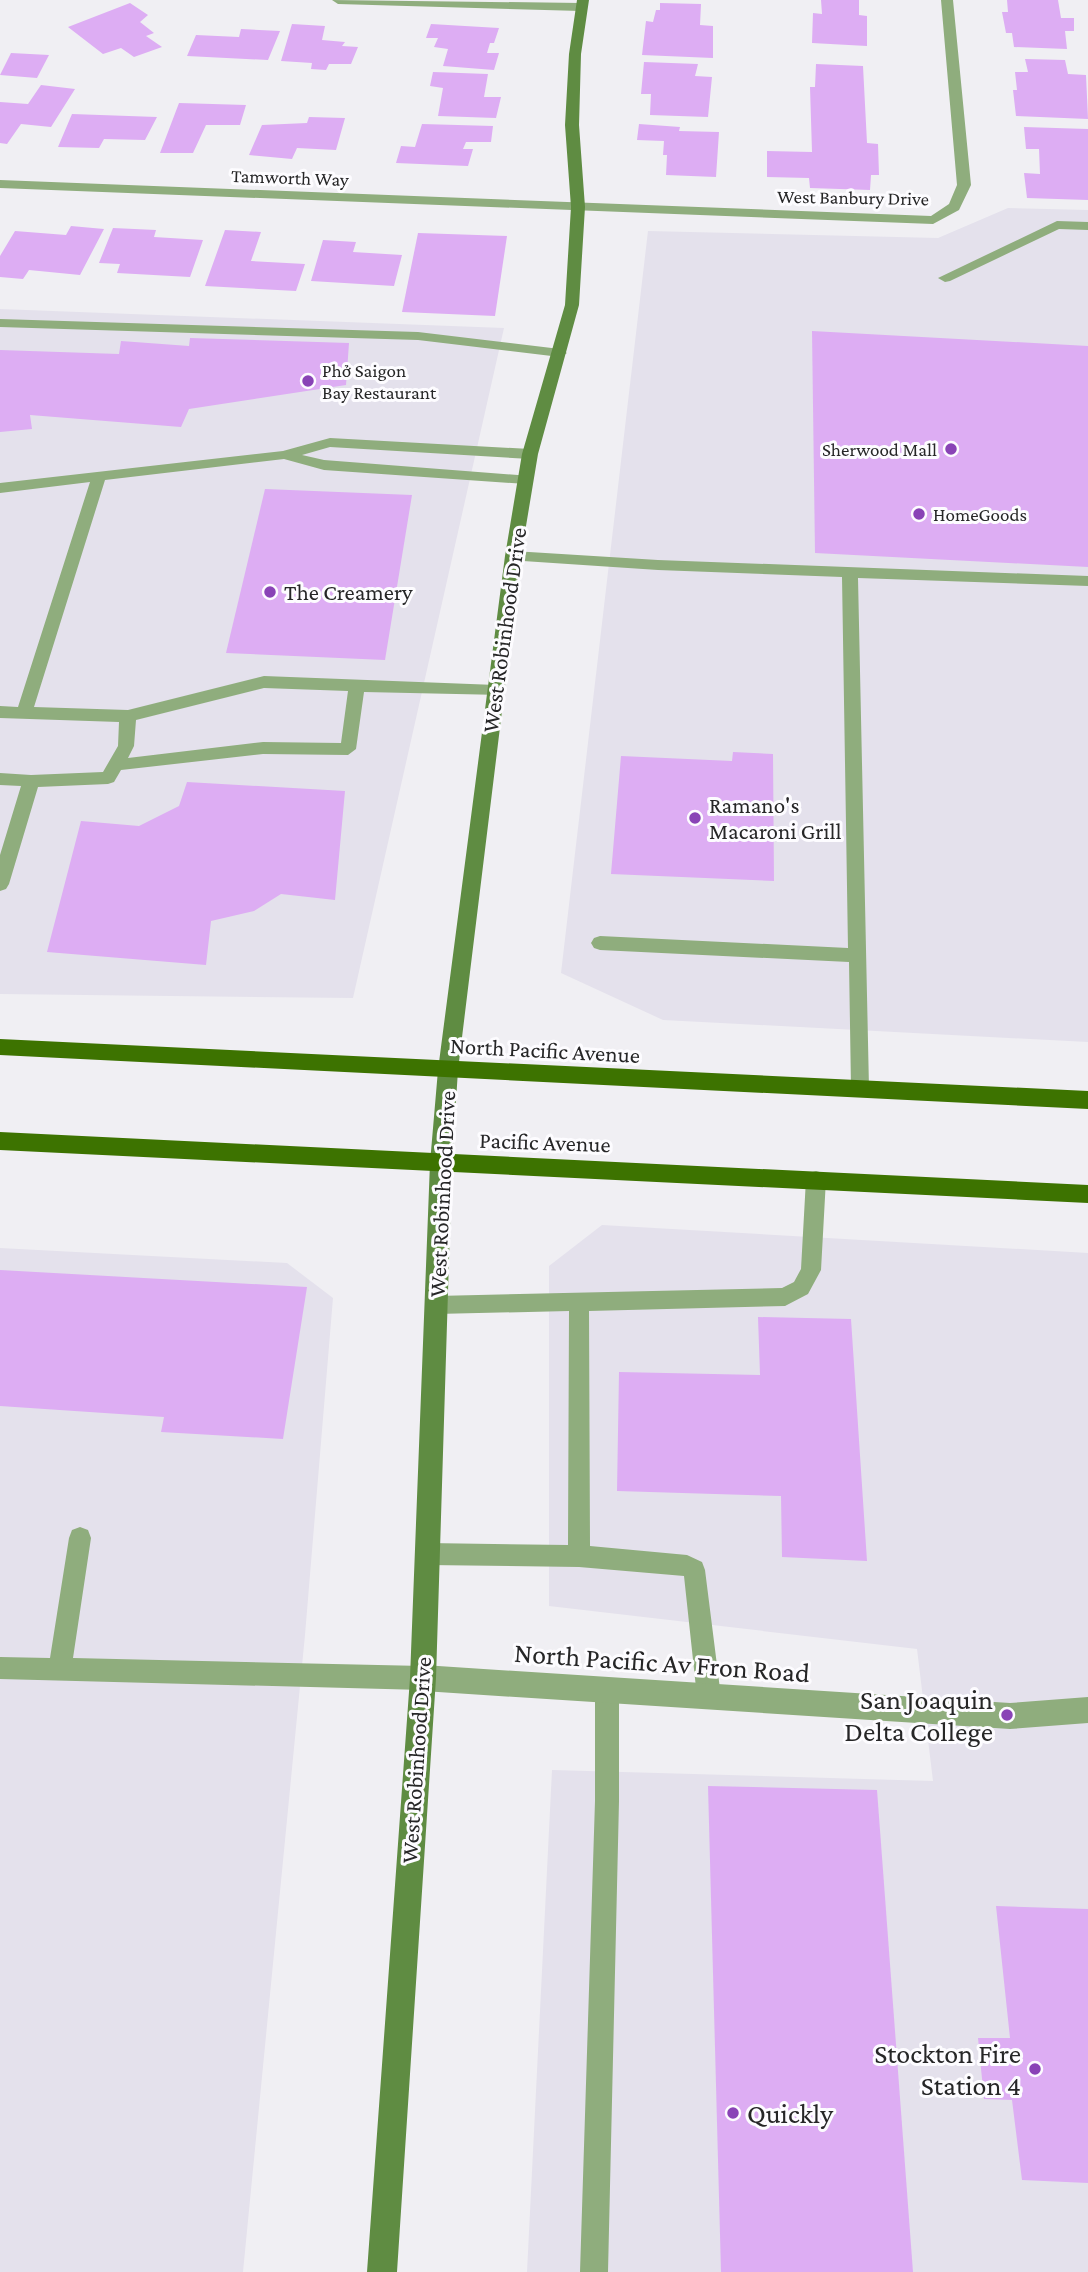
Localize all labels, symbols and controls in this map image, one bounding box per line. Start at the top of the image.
street label: Tamworth Way [231,165,349,190]
street label: West Banbury Drive [777,186,929,209]
place label: Phở Saigon Bay Restaurant [322,360,437,403]
marker: Phở Saigon Bay Restaurant [300,373,316,389]
place label: Sherwood Mall [822,439,937,460]
marker: Sherwood Mall [943,441,959,457]
place label: HomeGoods [933,504,1027,525]
marker: HomeGoods [911,506,927,522]
street label: West Robinhood Drive [477,526,531,734]
place label: The Creamery [284,579,413,605]
marker: The Creamery [262,584,278,600]
place label: Ramano's Macaroni Grill [709,792,842,844]
marker: Ramano's Macaroni Grill [687,810,703,826]
street label: North Pacific Avenue [449,1032,641,1068]
street label: West Robinhood Drive [424,1090,460,1298]
street label: Pacific Avenue [479,1127,611,1157]
street label: North Pacific Av Fron Road [513,1637,811,1688]
street label: West Robinhood Drive [396,1656,436,1864]
place label: San Joaquin Delta College [844,1684,993,1747]
marker: San Joaquin Delta College [999,1707,1015,1723]
place label: Stockton Fire Station 4 [874,2038,1021,2101]
marker: Stockton Fire Station 4 [1027,2061,1043,2077]
place label: Quickly [747,2098,834,2129]
marker: Quickly [725,2105,741,2121]

